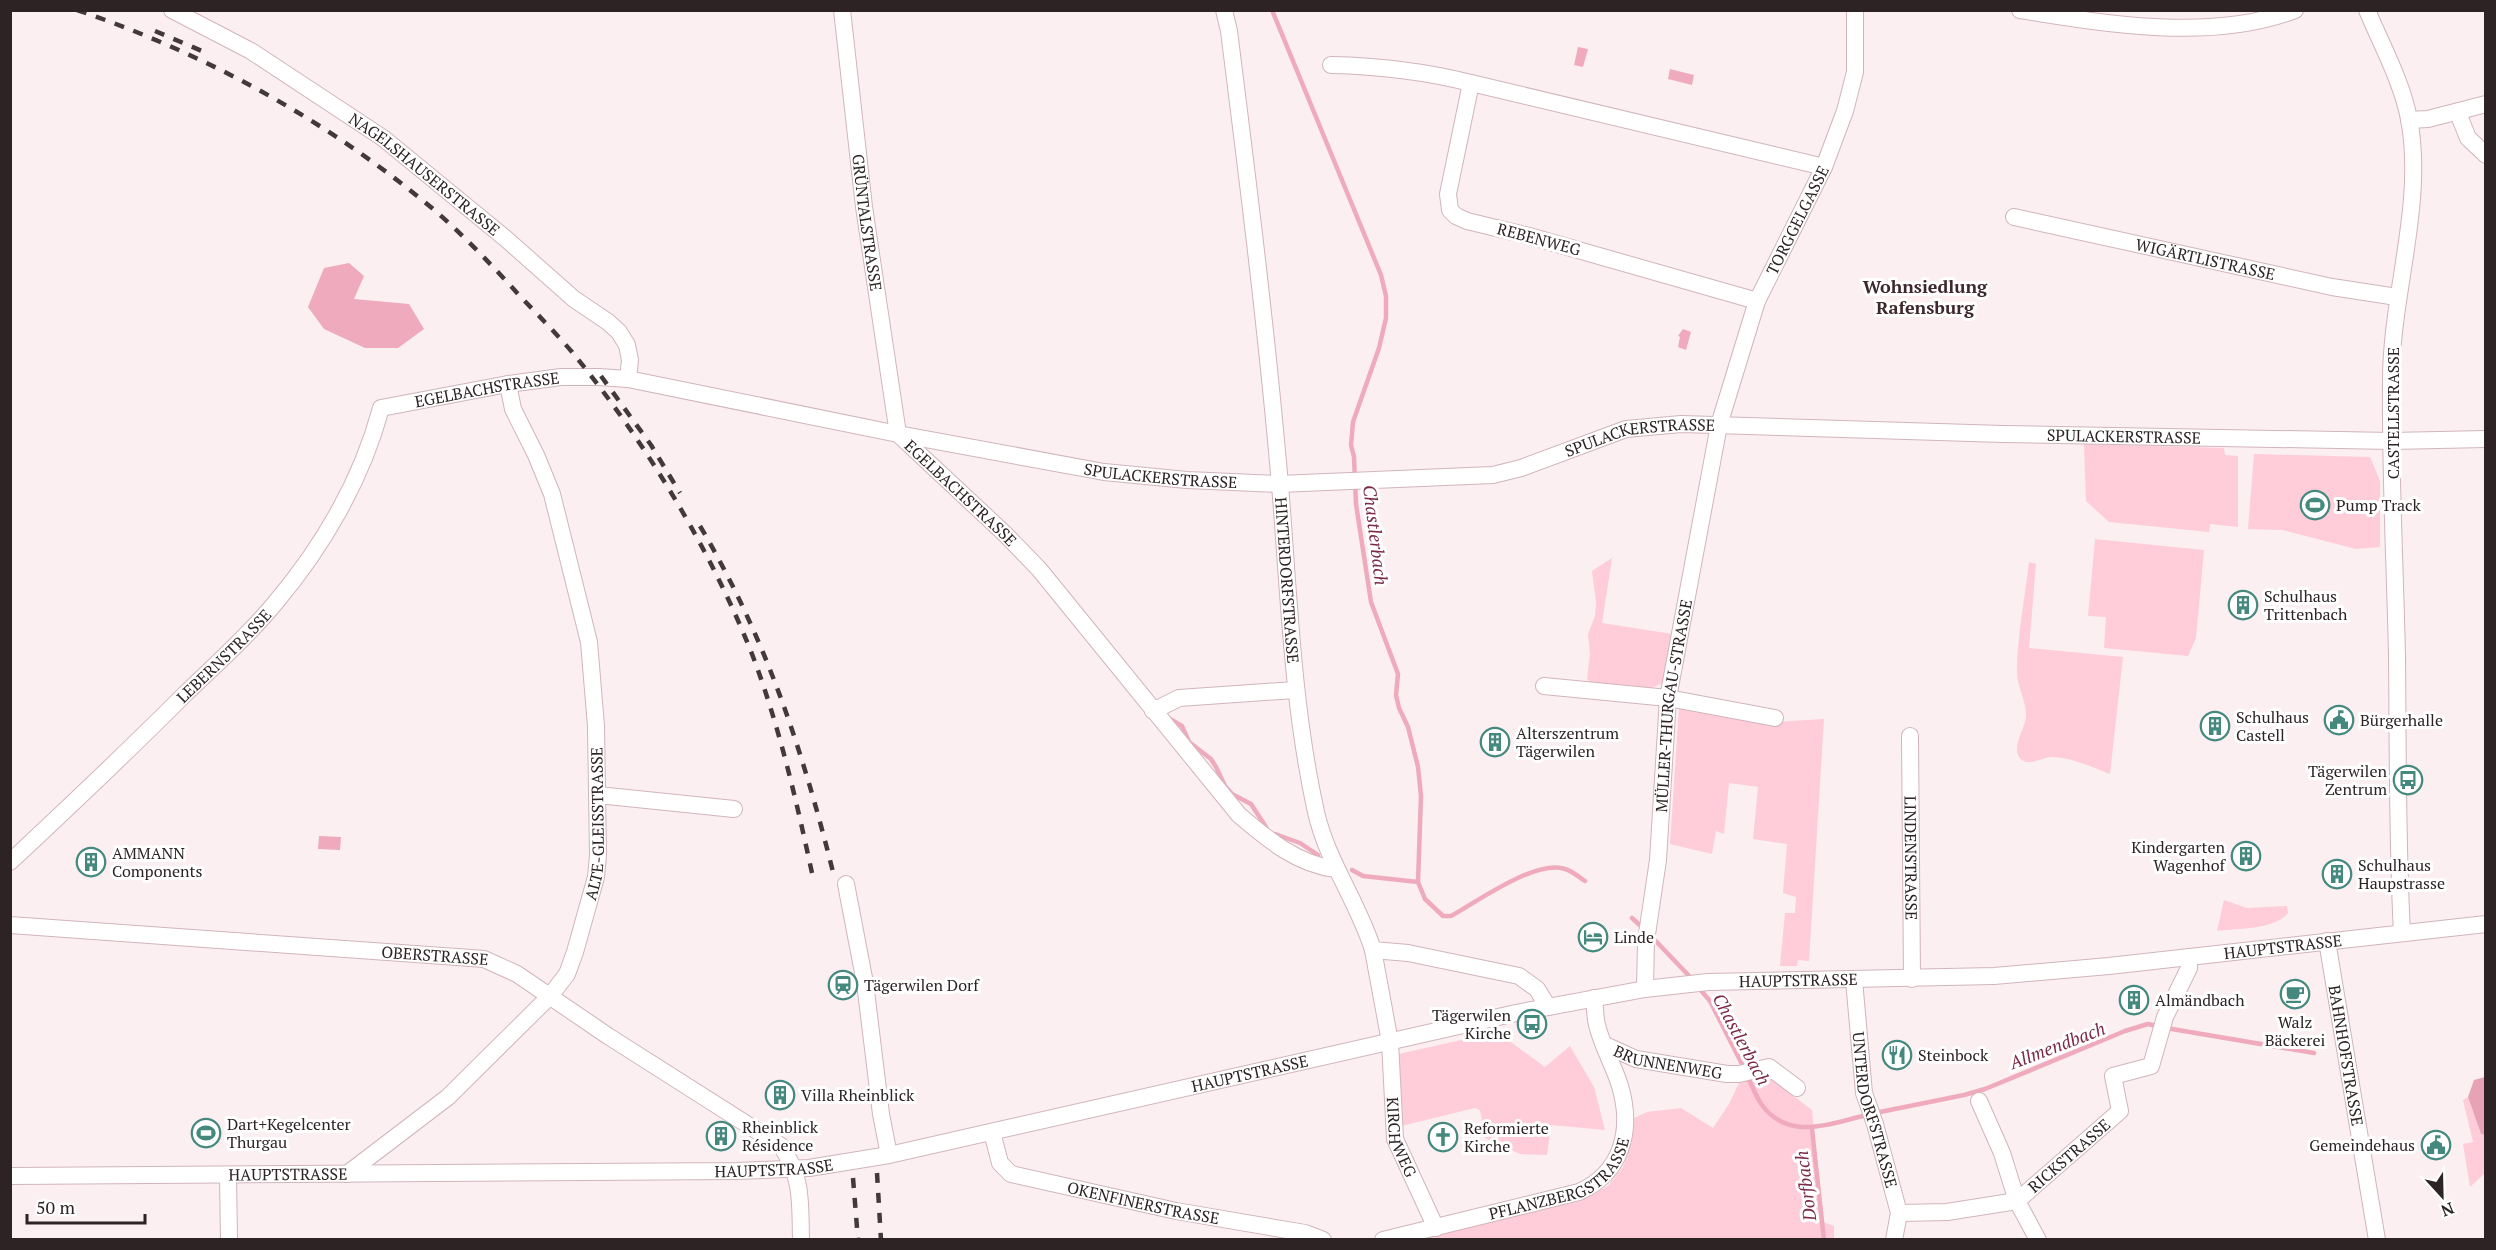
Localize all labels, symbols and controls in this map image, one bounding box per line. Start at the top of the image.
street label: NAGELSHAUSERSTRASSE [345,108,505,241]
street label: GRÜNTALSTRASSE [847,153,887,293]
street label: TORGGELGASSE [1761,162,1834,278]
street label: REBENWEG [1495,217,1583,261]
street label: WIGÄRTLISTRASSE [2134,233,2277,285]
district label: Wohnsiedlung Rafensburg [1863,274,1988,319]
street label: CASTELLSTRASSE [2382,347,2404,479]
street label: EGELBACHSTRASSE [413,366,561,412]
street label: SPULACKERSTRASSE [1562,413,1715,462]
street label: SPULACKERSTRASSE [2047,424,2201,449]
street label: EGELBACHSTRASSE [900,435,1022,551]
street label: SPULACKERSTRASSE [1082,458,1238,493]
water label: Chastlerbach [1358,483,1394,587]
sports icon: Pump Track [2299,489,2331,521]
place label: Pump Track [2336,494,2422,516]
street label: HINTERDORFSTRASSE [1270,496,1305,664]
place label: Schulhaus Trittenbach [2264,585,2348,625]
building icon: Schulhaus Trittenbach [2227,589,2259,621]
street label: MÜLLER-THURGAU-STRASSE [1650,598,1697,813]
street label: LEBERNSTRASSE [171,604,276,708]
public building icon: Bürgerhalle [2323,704,2355,736]
place label: Schulhaus Castell [2236,706,2309,746]
place label: Bürgerhalle [2360,709,2443,731]
building icon: Schulhaus Castell [2199,710,2231,742]
place label: Alterszentrum Tägerwilen [1516,722,1619,762]
building icon: Alterszentrum Tägerwilen [1479,726,1511,758]
street label: ALTE-GLEISSTRASSE [579,747,609,903]
place label: Tägerwilen Zentrum [2308,760,2387,800]
bus stop icon: Tägerwilen Zentrum [2392,764,2424,796]
street label: LINDENSTRASSE [1899,796,1923,920]
place label: Kindergarten Wagenhof [2131,836,2227,876]
building icon: Kindergarten Wagenhof [2230,840,2262,872]
place label: AMMANN Components [112,842,202,882]
building icon: AMMANN Components [75,846,107,878]
place label: Schulhaus Haupstrasse [2358,854,2445,894]
building icon: Schulhaus Haupstrasse [2321,858,2353,890]
hotel icon: Linde [1577,921,1609,953]
place label: Linde [1614,926,1654,948]
street label: HAUPTSTRASSE [2223,929,2343,964]
street label: OBERSTRASSE [381,941,489,970]
street label: HAUPTSTRASSE [1739,968,1858,992]
station icon: Tägerwilen Dorf [827,969,859,1001]
place label: Tägerwilen Dorf [864,974,980,996]
cafe icon: Walz Bäckerei [2279,978,2311,1010]
street label: BAHNHOFSTRASSE [2324,983,2369,1127]
building icon: Almändbach [2118,984,2150,1016]
water label: Chastlerbach [1708,989,1776,1089]
place label: Almändbach [2155,989,2245,1011]
place label: Tägerwilen Kirche [1432,1004,1511,1044]
bus stop icon: Tägerwilen Kirche [1516,1008,1548,1040]
place label: Walz Bäckerei [2265,1011,2325,1051]
water label: Allmendbach [2005,1016,2108,1075]
street label: UNTERDORFSTRASSE [1848,1031,1903,1190]
street label: BRUNNENWEG [1610,1039,1724,1084]
restaurant icon: Steinbock [1881,1039,1913,1071]
place label: Steinbock [1918,1044,1989,1066]
street label: HAUPTSTRASSE [1189,1049,1310,1097]
building icon: Villa Rheinblick [764,1079,796,1111]
place label: Villa Rheinblick [801,1084,915,1106]
street label: KIRCHWEG [1382,1096,1422,1181]
place label: Dart+Kegelcenter Thurgau [227,1113,352,1153]
street label: RICKSTRASSE [2023,1113,2115,1198]
place label: Rheinblick Résidence [742,1116,819,1156]
sports icon: Dart+Kegelcenter Thurgau [190,1117,222,1149]
place label: Reformierte Kirche [1464,1117,1549,1157]
building icon: Rheinblick Résidence [705,1120,737,1152]
church icon: Reformierte Kirche [1427,1121,1459,1153]
public building icon: Gemeindehaus [2420,1129,2452,1161]
place label: Gemeindehaus [2309,1134,2415,1156]
street label: PFLANZBERGSTRASSE [1487,1135,1634,1225]
water label: Dorfbach [1789,1149,1821,1224]
street label: HAUPTSTRASSE [714,1153,835,1182]
street label: HAUPTSTRASSE [228,1163,348,1185]
north arrow [2412,1166,2472,1226]
street label: OKENFINERSTRASSE [1065,1176,1221,1229]
scale bar [27,1187,146,1225]
text: 50 m [36,1195,76,1219]
text: N [2438,1197,2457,1222]

